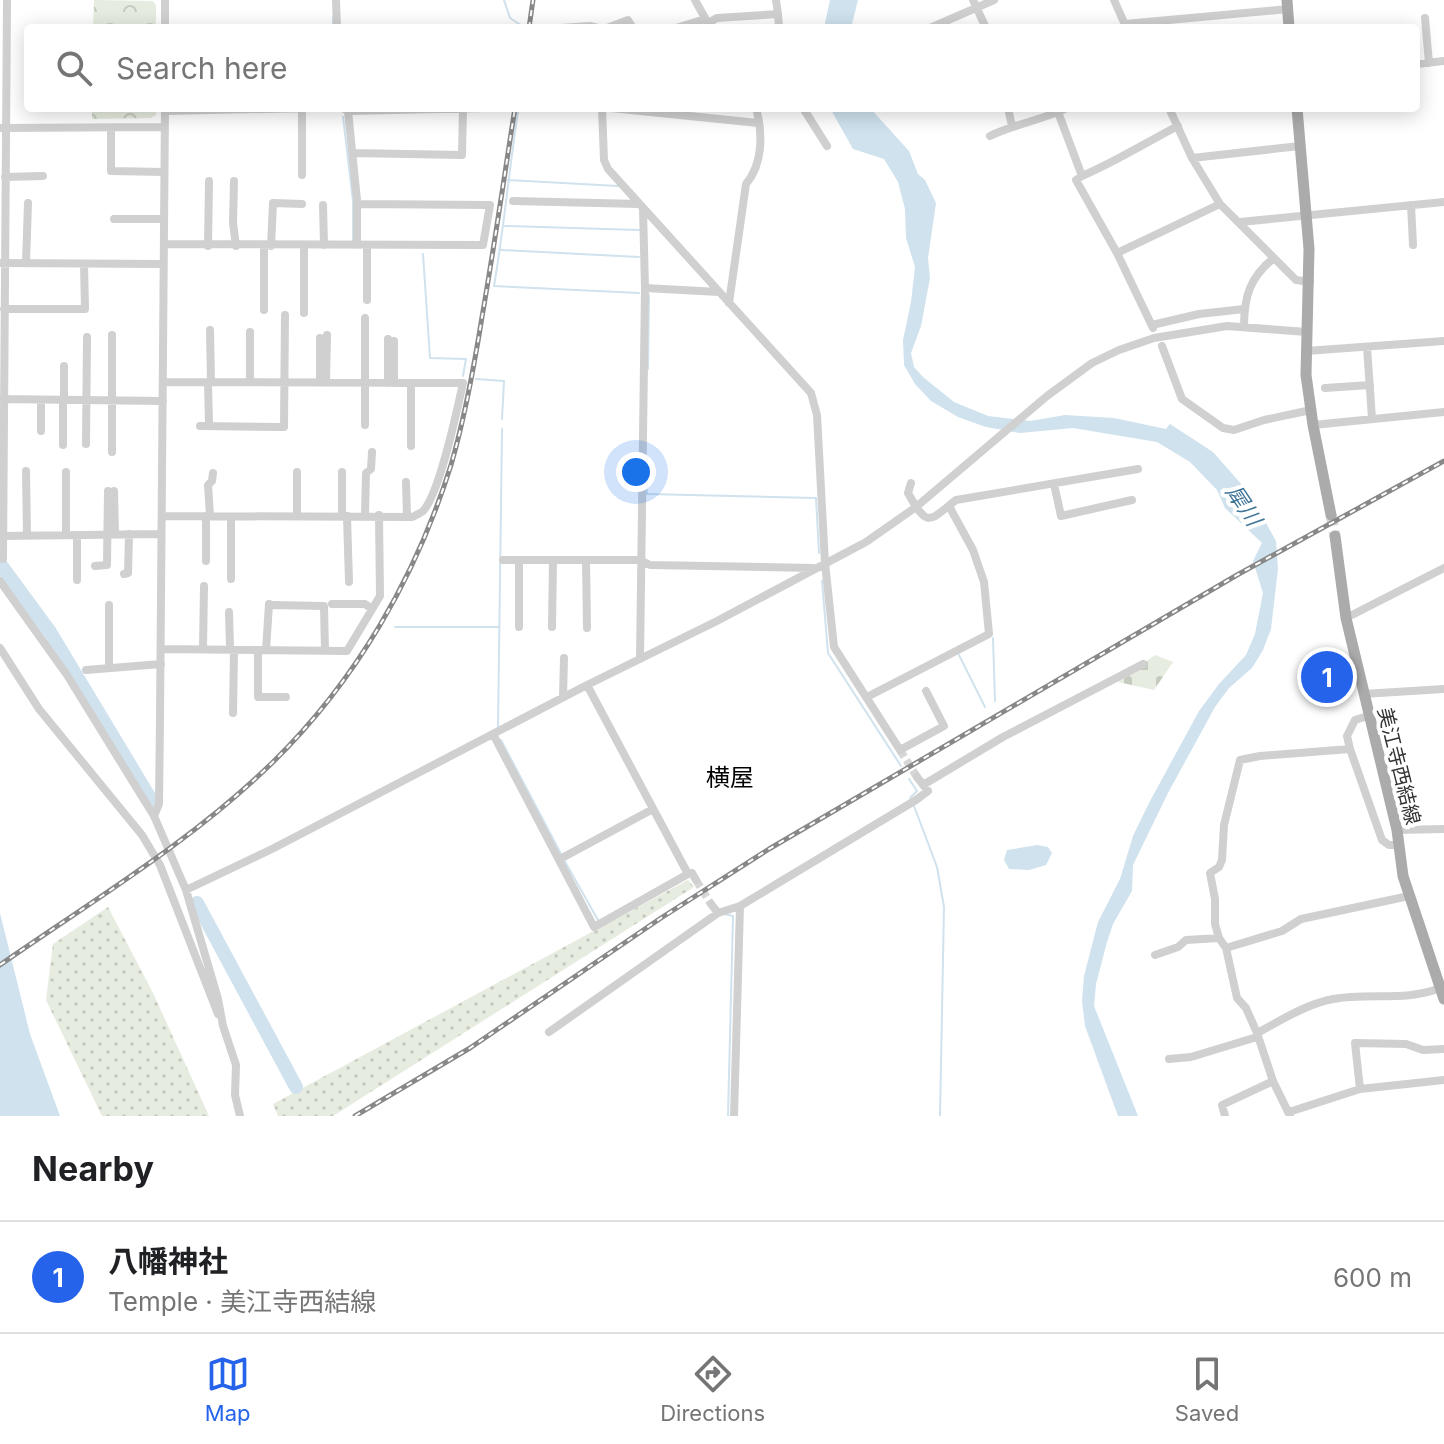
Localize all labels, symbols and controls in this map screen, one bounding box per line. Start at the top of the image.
search box [24,24,1420,112]
icon: search [52,46,96,90]
text: Search here [116,50,288,86]
your location [616,452,656,492]
water label: 犀川 [1221,479,1268,532]
pin: 1 [1301,647,1353,707]
street label: 美江寺西結線 [1373,705,1425,827]
district label: 横屋 [706,763,754,792]
text: Nearby [32,1148,154,1189]
text: 八幡神社 [108,1243,228,1279]
text: 1 [52,1262,64,1293]
text: 600 m [1333,1262,1412,1293]
text: Temple · 美江寺西結線 [108,1286,376,1317]
tab: Map [205,1352,251,1426]
tab: Directions [660,1352,765,1426]
tab: Saved [1175,1352,1239,1426]

